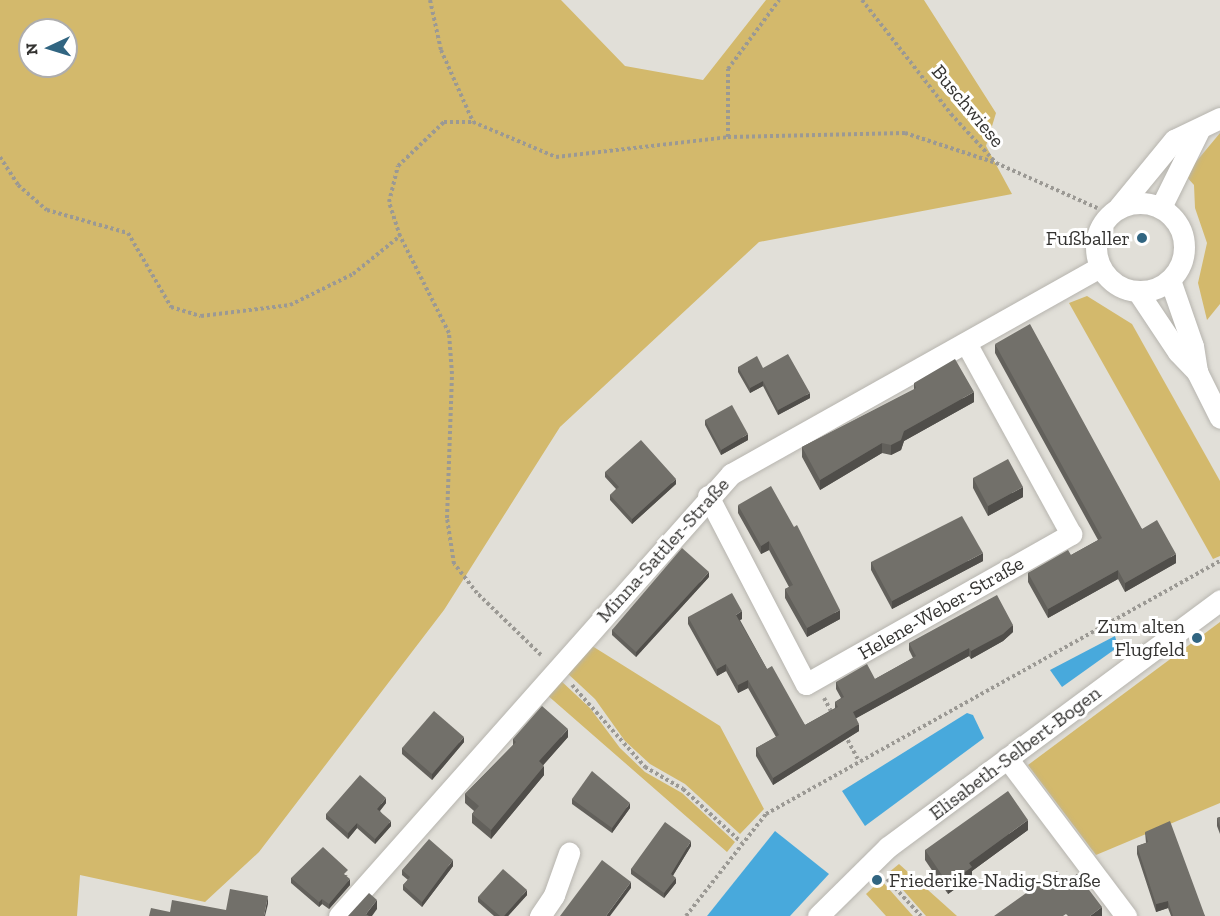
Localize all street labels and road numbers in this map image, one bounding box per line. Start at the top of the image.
street label: Buschwiese [926,60,1010,152]
street label: Minna-Sattler-Straße [592,473,734,627]
street label: Helene-Weber-Straße [854,551,1028,665]
street label: Elisabeth-Selbert-Bogen [925,681,1105,825]

